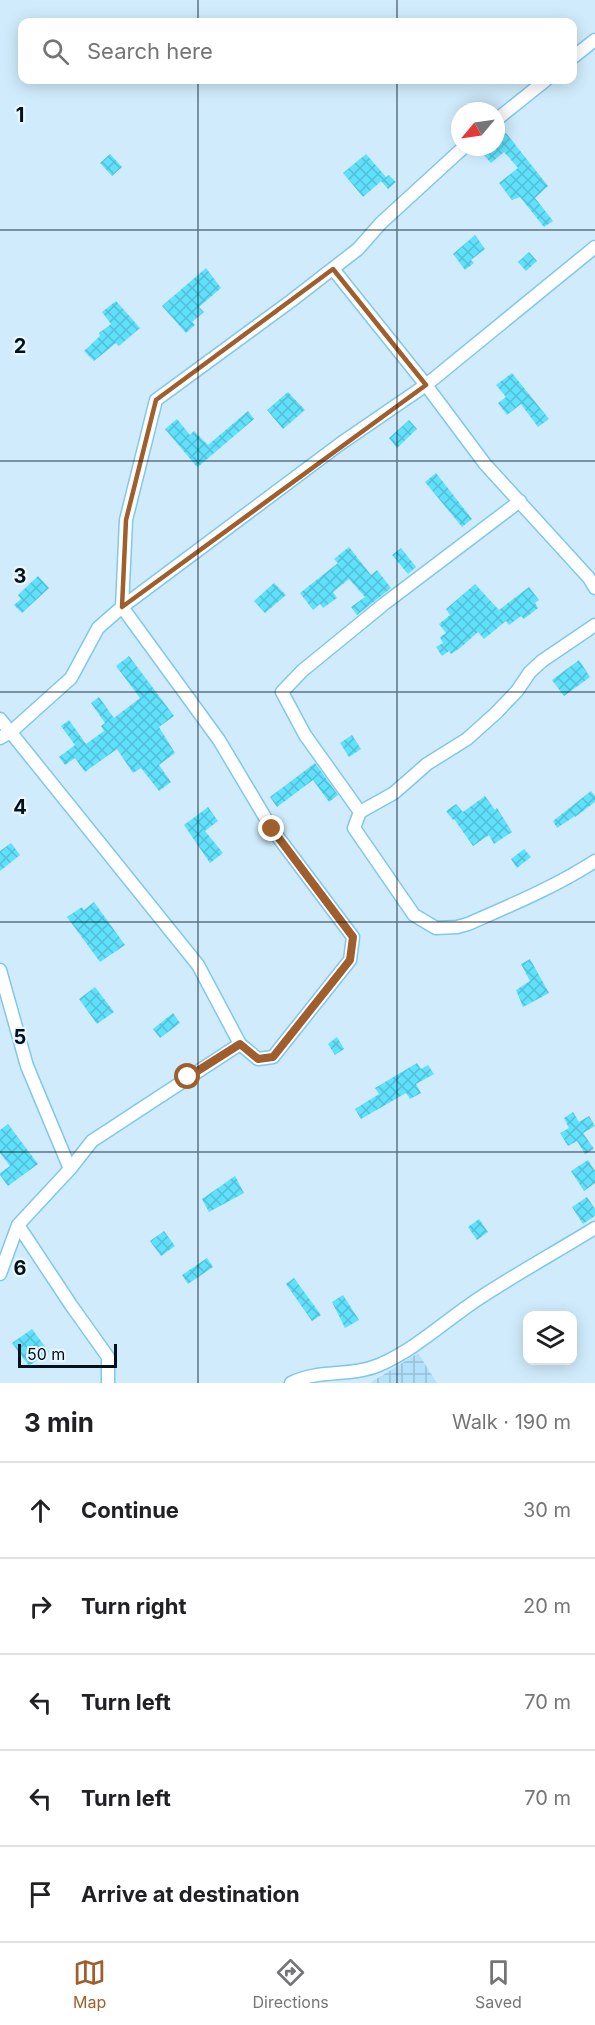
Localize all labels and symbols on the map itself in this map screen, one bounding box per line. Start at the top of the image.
north arrow [451,102,505,156]
text: 1 [16,103,24,127]
text: 2 [14,334,26,358]
text: 3 [14,564,26,588]
text: 4 [13,795,27,819]
route end [258,815,284,841]
text: 5 [14,1025,26,1049]
route start [174,1063,200,1089]
text: 6 [14,1256,27,1280]
scale bar [18,1341,117,1368]

